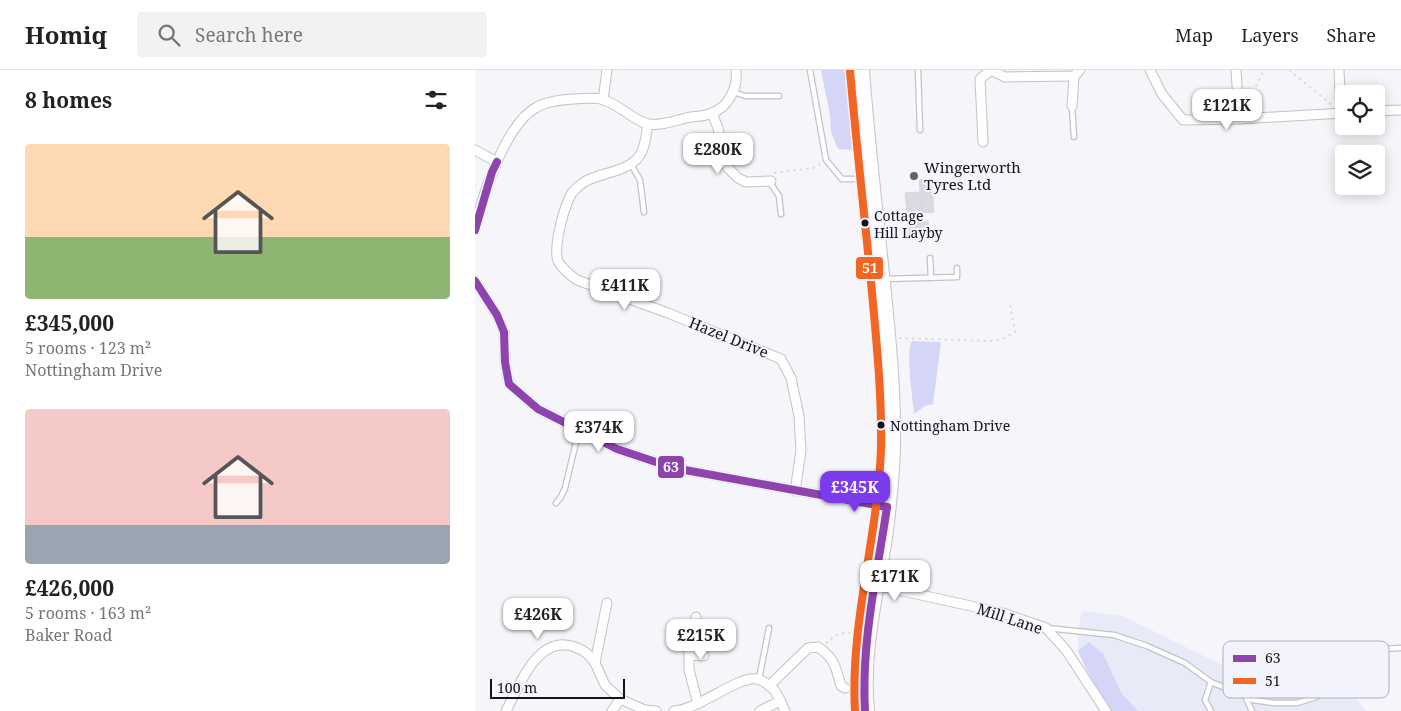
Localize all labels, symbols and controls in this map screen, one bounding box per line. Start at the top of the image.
search box [137,12,487,57]
text: Homiq [25,18,107,51]
icon: search [155,21,183,49]
text: Search here [195,22,303,48]
text: Map [1175,23,1213,47]
text: Layers [1241,23,1299,47]
text: Share [1327,23,1376,47]
map controls [1335,85,1385,195]
button: locate [1335,85,1385,135]
text: 8 homes [25,86,112,114]
icon: filters [422,86,450,114]
pin: £121K [1192,88,1262,131]
text: £121K [1203,94,1251,116]
pin: £280K [683,132,753,175]
text: £280K [694,138,742,160]
button: layers [1335,145,1385,195]
place label: Wingerworth Tyres Ltd [924,157,1021,194]
marker: Wingerworth Tyres Ltd [908,170,920,182]
icon: home [193,177,283,267]
place label: Cottage Hill Layby [874,206,942,242]
marker: Cottage Hill Layby [860,218,870,228]
line badge: 51 [855,256,884,280]
text: 51 [862,258,878,277]
pin: £411K [590,268,660,311]
text: £411K [601,274,649,296]
text: £345,000 [25,309,114,337]
street label: Hazel Drive [686,312,772,362]
text: 5 rooms · 123 m² [25,337,151,359]
text: Nottingham Drive [25,359,162,381]
pin: £374K [564,410,634,453]
text: £374K [575,416,623,438]
place label: Nottingham Drive [890,416,1010,435]
marker: Nottingham Drive [876,420,886,430]
icon: home [193,442,283,532]
line badge: 63 [657,455,685,479]
text: 63 [663,457,679,476]
pin: £345K [820,470,890,513]
text: £345K [831,476,879,498]
pin: £171K [860,560,930,602]
text: £171K [871,565,919,587]
text: £426,000 [25,574,114,602]
pin: £426K [503,598,573,640]
street label: Mill Lane [975,598,1045,638]
text: 5 rooms · 163 m² [25,602,151,624]
text: £426K [514,603,562,625]
pin: £215K [666,618,736,661]
text: Baker Road [25,624,112,646]
text: £215K [677,624,725,646]
legend [1223,641,1389,698]
text: 63 [1265,648,1281,667]
text: 51 [1265,671,1281,690]
scale bar [490,676,625,699]
text: 100 m [497,678,537,697]

